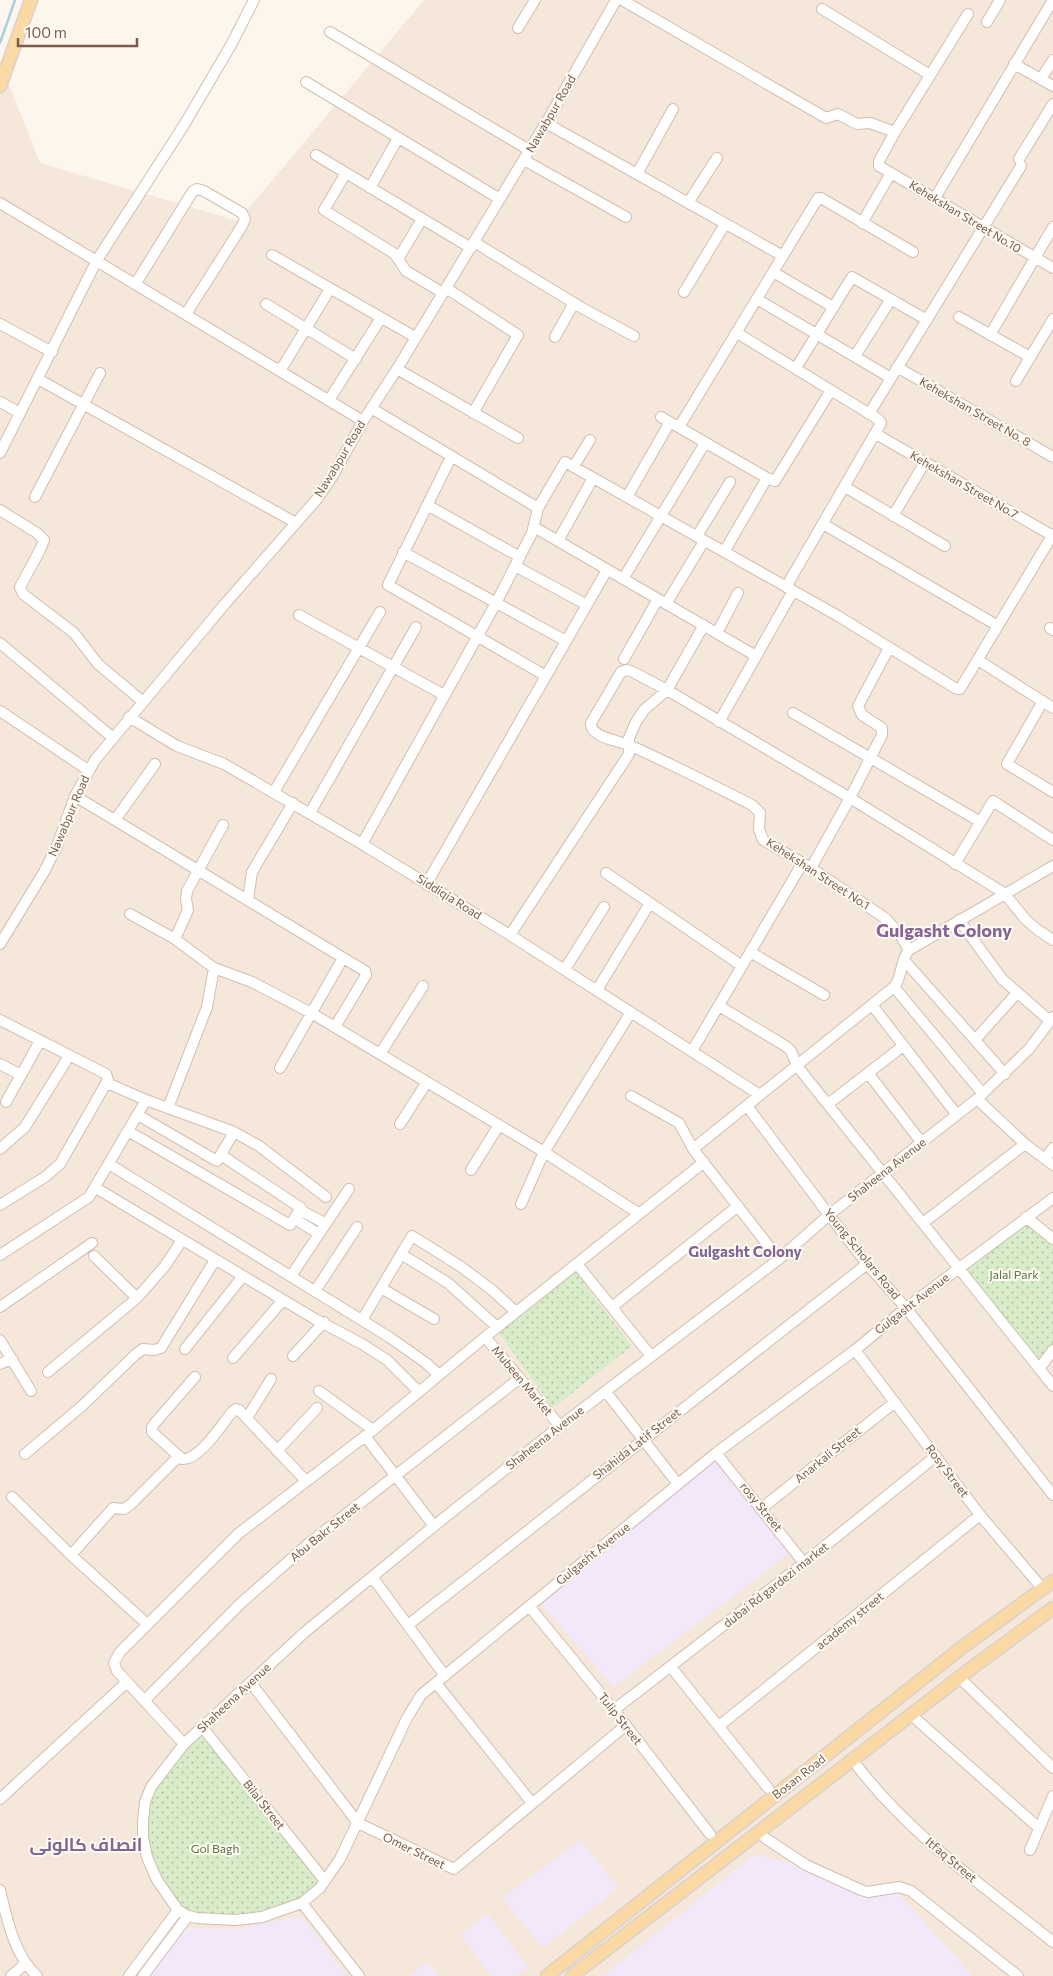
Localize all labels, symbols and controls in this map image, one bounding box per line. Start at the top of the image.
scale bar [18,15,136,47]
text: 100 m [25,23,67,41]
street label: Nawabpur Road [522,72,578,155]
street label: Kehekshan Street No.10 [907,177,1024,255]
street label: Kehekshan Street No. 8 [917,374,1034,449]
street label: Nawabpur Road [311,418,368,499]
street label: Kehekshan Street No.7 [908,447,1021,521]
street label: Nawabpur Road [45,773,92,858]
street label: Kehekshan Street No.1 [764,834,873,912]
street label: Siddiqia Road [415,871,485,922]
district label: Gulgasht Colony [876,919,1012,941]
street label: Shaheena Avenue [845,1134,928,1204]
street label: Young Scholars Road [822,1205,904,1302]
district label: Gulgasht Colony [688,1242,803,1260]
park label: Jalal Park [989,1267,1039,1282]
street label: Gulgasht Avenue [871,1270,951,1337]
street label: Mubeen Market [489,1343,556,1418]
street label: Shaheena Avenue [503,1402,586,1472]
street label: Shahida Latif Street [590,1404,683,1482]
street label: Anarkali Street [791,1423,863,1485]
street label: Rosy Street [923,1441,972,1500]
street label: rosy Street [738,1479,786,1534]
street label: Abu Bakr Street [287,1499,362,1564]
street label: Gulgasht Avenue [553,1519,632,1587]
street label: dubai Rd gardezi market [720,1539,831,1630]
street label: academy street [813,1589,886,1652]
street label: Shaheena Avenue [194,1660,273,1735]
street label: Tulip Street [596,1689,646,1748]
street label: Bosan Road [769,1751,828,1801]
street label: Bilal Street [241,1777,289,1832]
street label: Omer Street [381,1829,448,1871]
district label: انصاف کالونی [30,1833,142,1856]
street label: Itfaq Street [923,1834,980,1885]
park label: Gol Bagh [191,1841,239,1855]

